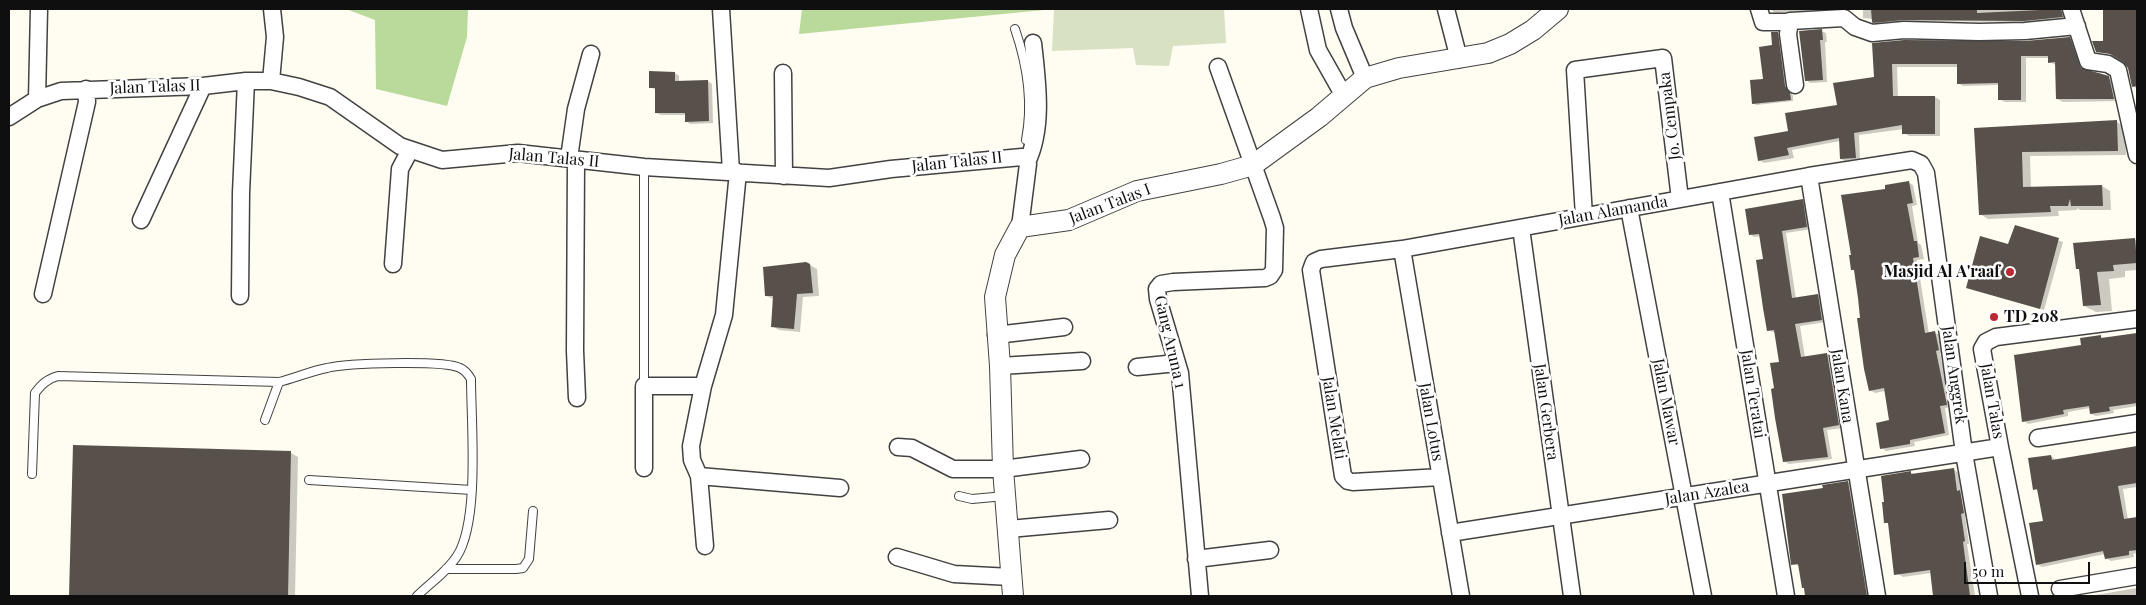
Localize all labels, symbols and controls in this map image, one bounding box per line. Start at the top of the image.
street label: Jo. Cempaka [1655,71,1685,161]
street label: Jalan Talas II [109,76,201,98]
street label: Jalan Talas II [508,144,600,172]
street label: Jalan Talas II [911,148,1003,176]
street label: Jalan Talas I [1067,180,1153,228]
street label: Jalan Alamanda [1557,192,1669,230]
place label: Masjid Al A'raaf [1883,262,2000,282]
marker: Masjid Al A'raaf [2004,266,2016,278]
street label: Gang Aruna 1 [1150,294,1190,390]
place label: TD 208 [2004,307,2058,327]
marker: TD 208 [1988,311,2000,323]
street label: Jalan Anggrek [1938,325,1970,425]
street label: Jalan Teratai [1737,348,1769,440]
street label: Jalan Kana [1827,348,1857,424]
street label: Jalan Mawar [1648,357,1684,447]
street label: Jalan Talas [1976,362,2008,440]
street label: Jalan Gerbera [1530,363,1562,461]
street label: Jalan Melati [1318,375,1350,461]
street label: Jalan Lotus [1415,381,1447,463]
street label: Jalan Azalea [1663,477,1751,509]
scale bar [1966,552,2092,584]
text: 50 m [1972,561,2004,581]

